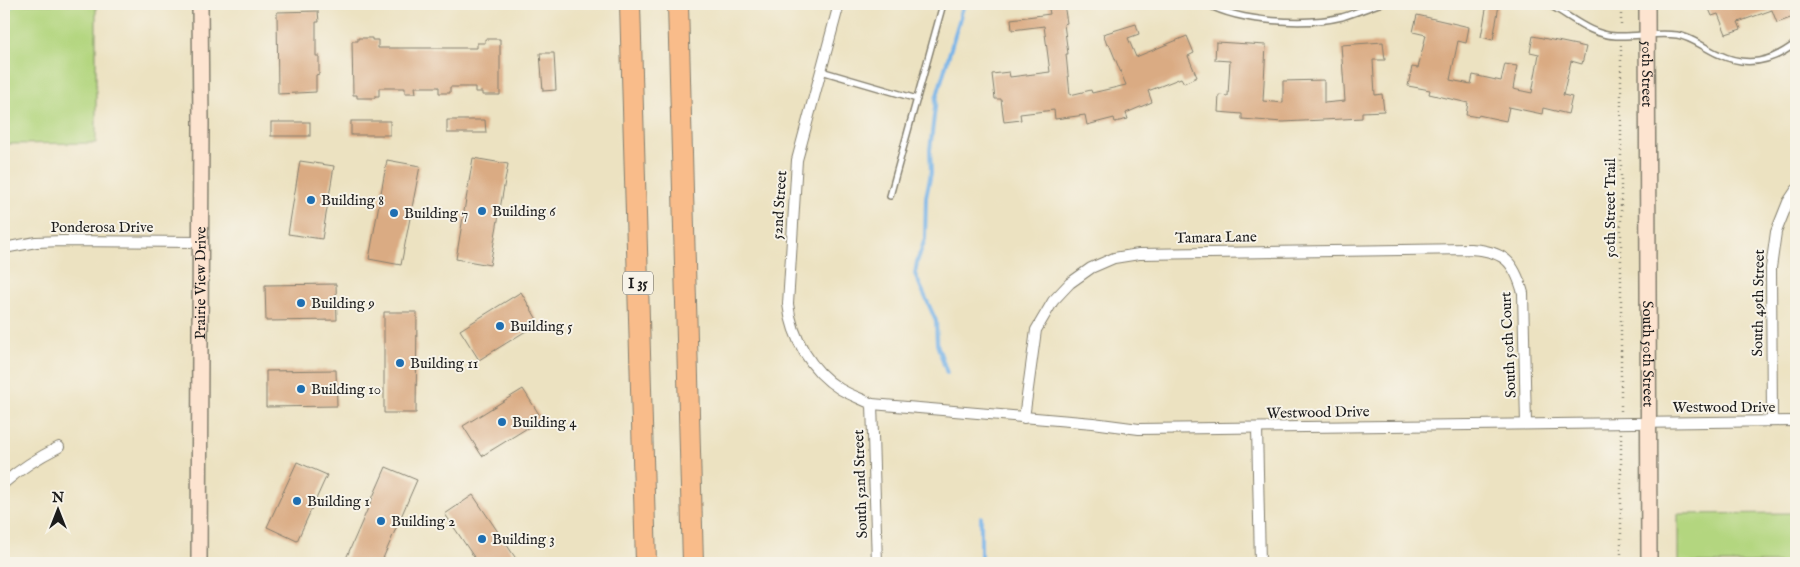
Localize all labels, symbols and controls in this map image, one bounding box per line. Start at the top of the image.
street label: 50th Street [1637,41,1656,107]
street label: 50th Street Trail [1601,157,1620,258]
street label: 52nd Street [768,170,791,240]
place label: Building 8 [321,191,384,210]
marker: Building 8 [305,194,317,206]
place label: Building 6 [492,202,556,221]
place label: Building 7 [404,204,468,223]
marker: Building 6 [476,205,488,217]
marker: Building 7 [388,207,400,219]
street label: Ponderosa Drive [51,218,154,237]
street label: Prairie View Drive [191,226,211,340]
street label: Tamara Lane [1175,227,1257,248]
street label: South 49th Street [1748,249,1769,357]
road number: I 35 [623,272,653,294]
street label: South 50th Court [1496,291,1521,399]
place label: Building 9 [311,294,375,313]
marker: Building 9 [295,297,307,309]
street label: South 50th Street [1638,301,1657,407]
place label: Building 5 [510,317,573,336]
marker: Building 5 [494,320,506,332]
place label: Building 11 [410,354,478,373]
marker: Building 11 [394,357,406,369]
place label: Building 10 [311,380,381,399]
marker: Building 10 [295,383,307,395]
street label: Westwood Drive [1673,398,1776,417]
street label: Westwood Drive [1266,402,1370,423]
place label: Building 4 [512,413,577,432]
marker: Building 4 [496,416,508,428]
street label: South 52nd Street [849,429,872,539]
north arrow [32,484,82,534]
text: N [51,489,64,507]
place label: Building 1 [307,492,370,511]
marker: Building 1 [291,495,303,507]
place label: Building 2 [391,512,455,531]
marker: Building 2 [375,515,387,527]
place label: Building 3 [492,530,555,549]
marker: Building 3 [476,533,488,545]

